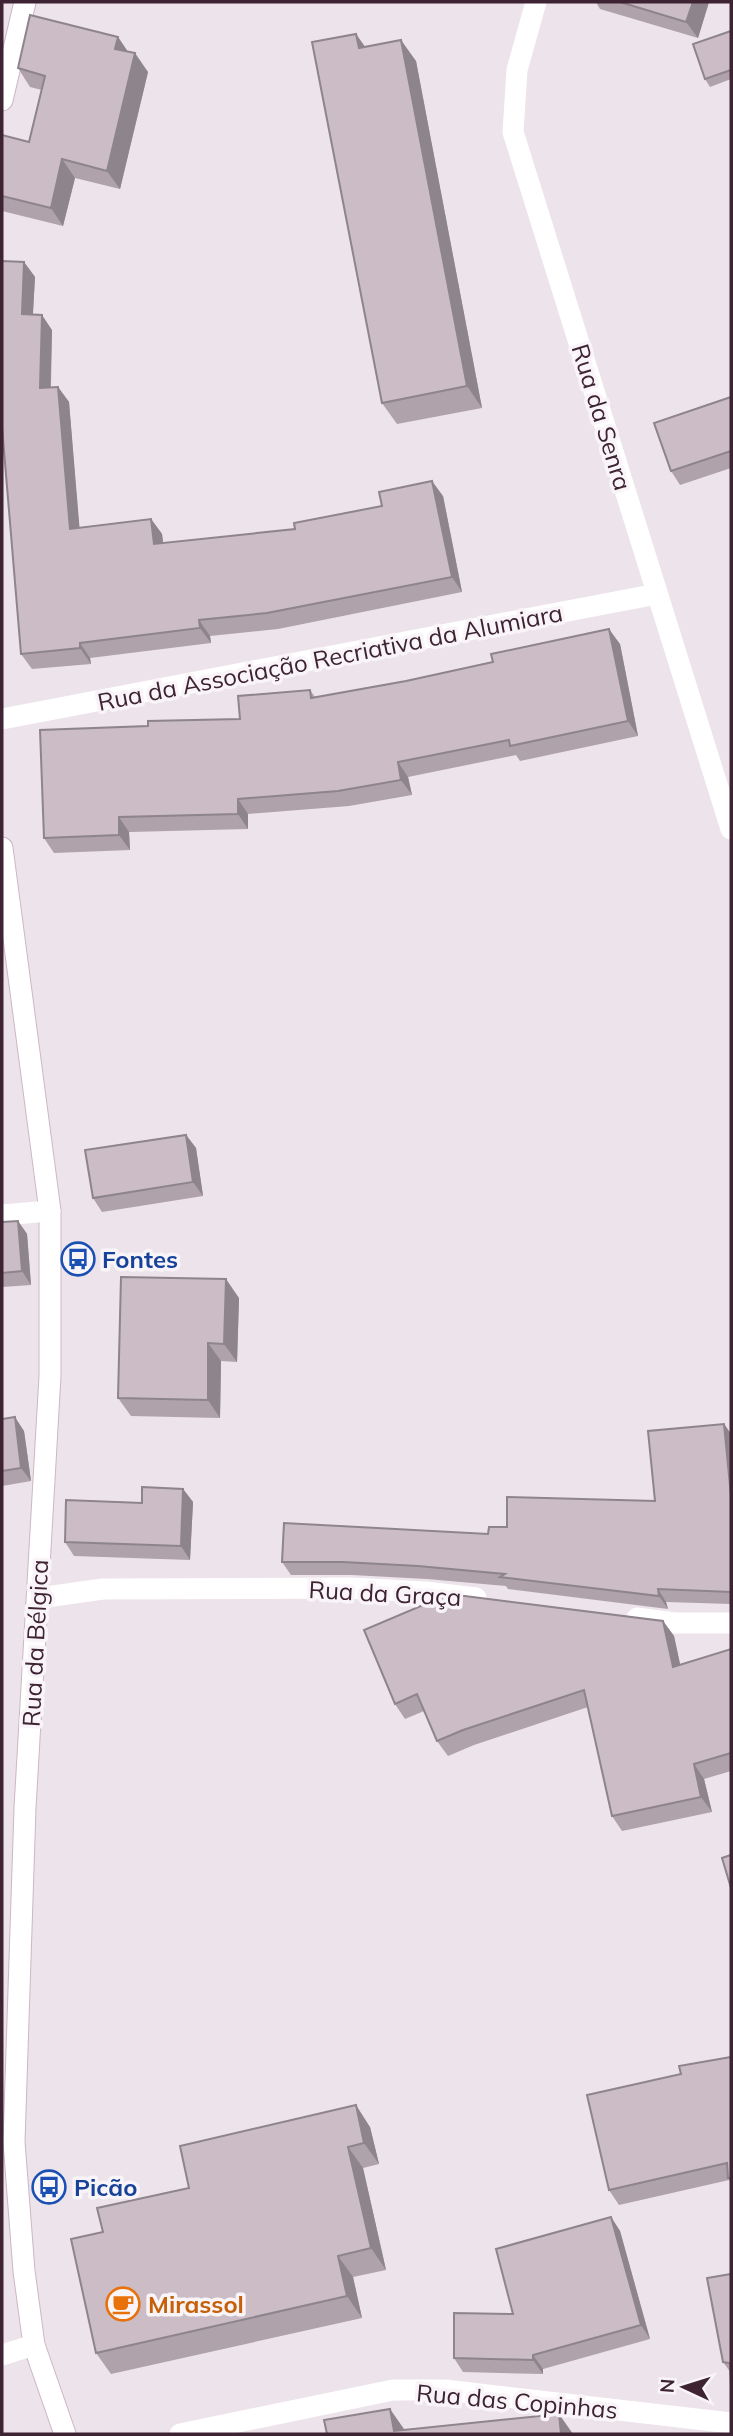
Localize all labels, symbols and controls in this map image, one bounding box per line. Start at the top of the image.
street label: Rua da Senra [566,340,638,494]
street label: Rua da Associação Recriativa da Alumiara [95,597,565,717]
bus stop icon: Fontes [59,1240,97,1278]
place label: Fontes [102,1244,178,1274]
street label: Rua da Bélgica [16,1559,54,1727]
street label: Rua da Graça [308,1574,462,1612]
bus stop icon: Picão [30,2168,68,2206]
place label: Picão [74,2172,137,2202]
cafe icon: Mirassol [104,2285,142,2323]
place label: Mirassol [148,2289,244,2319]
north arrow [649,2352,719,2422]
street label: Rua das Copinhas [415,2377,619,2425]
text: N [655,2378,680,2394]

